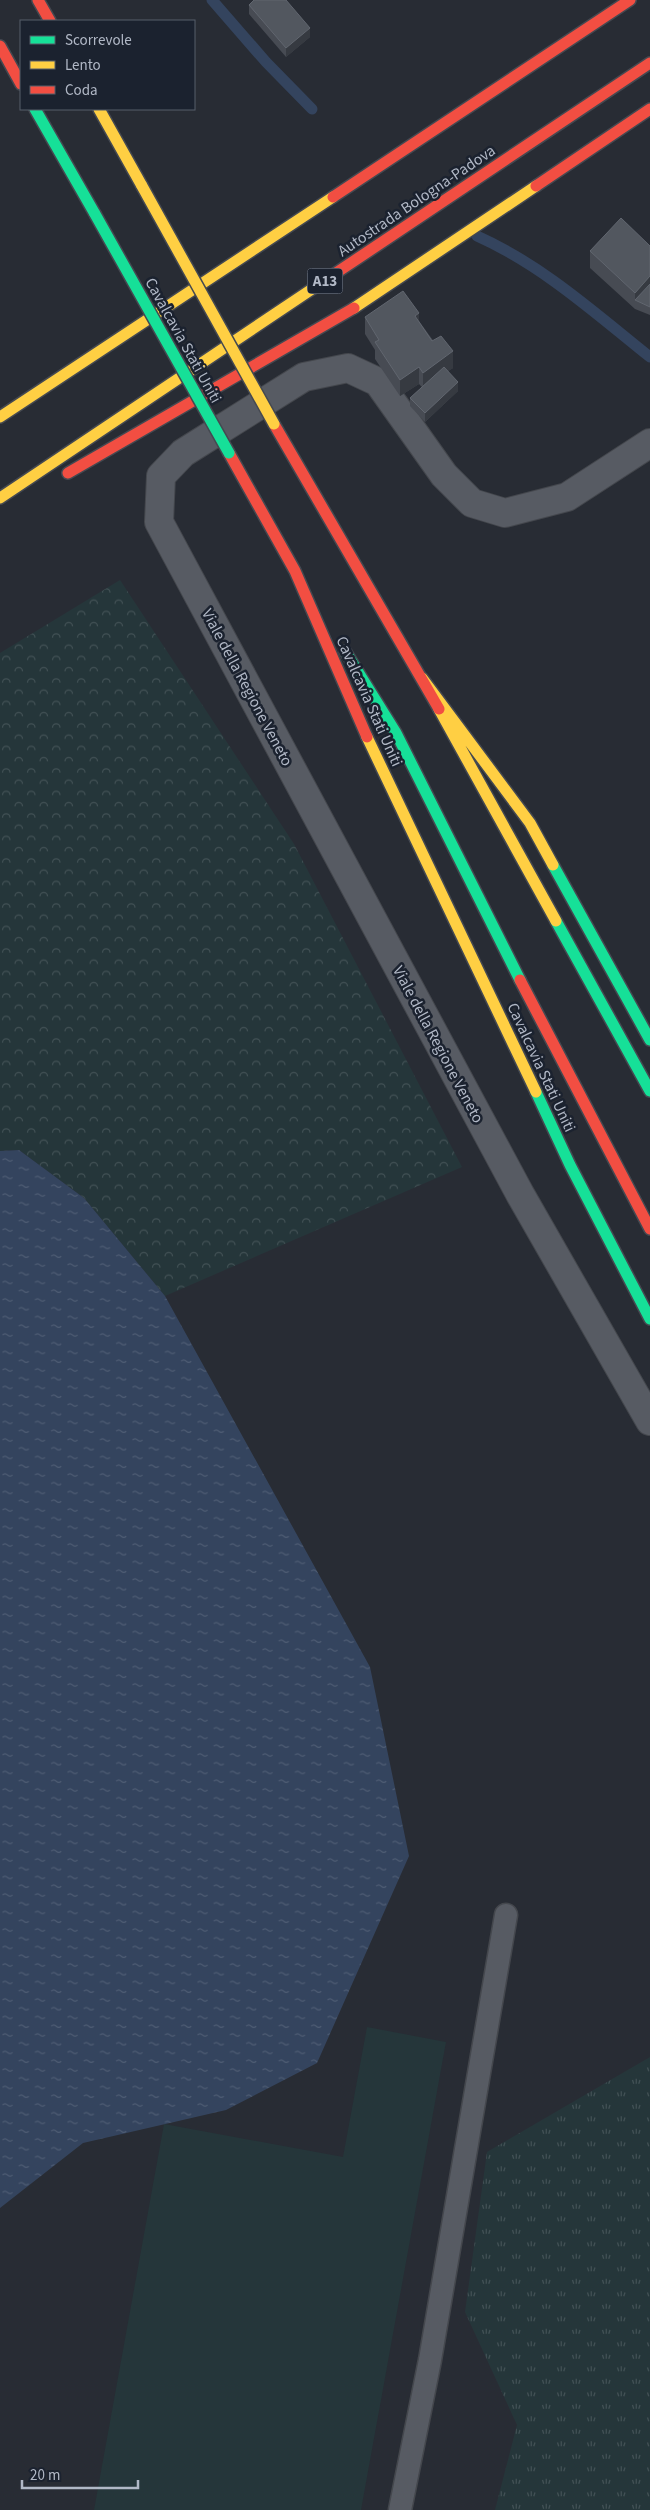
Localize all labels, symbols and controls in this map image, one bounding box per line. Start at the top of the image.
legend [20,20,195,110]
text: Scorrevole [65,30,132,51]
text: Lento [65,55,101,76]
text: Coda [65,80,98,101]
street label: Autostrada Bologna-Padova [333,140,500,262]
road number: A13 [308,268,342,294]
street label: Cavalcavia Stati Uniti [139,274,227,407]
street label: Viale della Regione Veneto [196,605,298,770]
street label: Cavalcavia Stati Uniti [330,633,408,770]
street label: Viale della Regione Veneto [387,962,489,1127]
street label: Cavalcavia Stati Uniti [501,999,581,1136]
scale bar [22,2458,139,2490]
text: 20 m [30,2465,60,2486]

